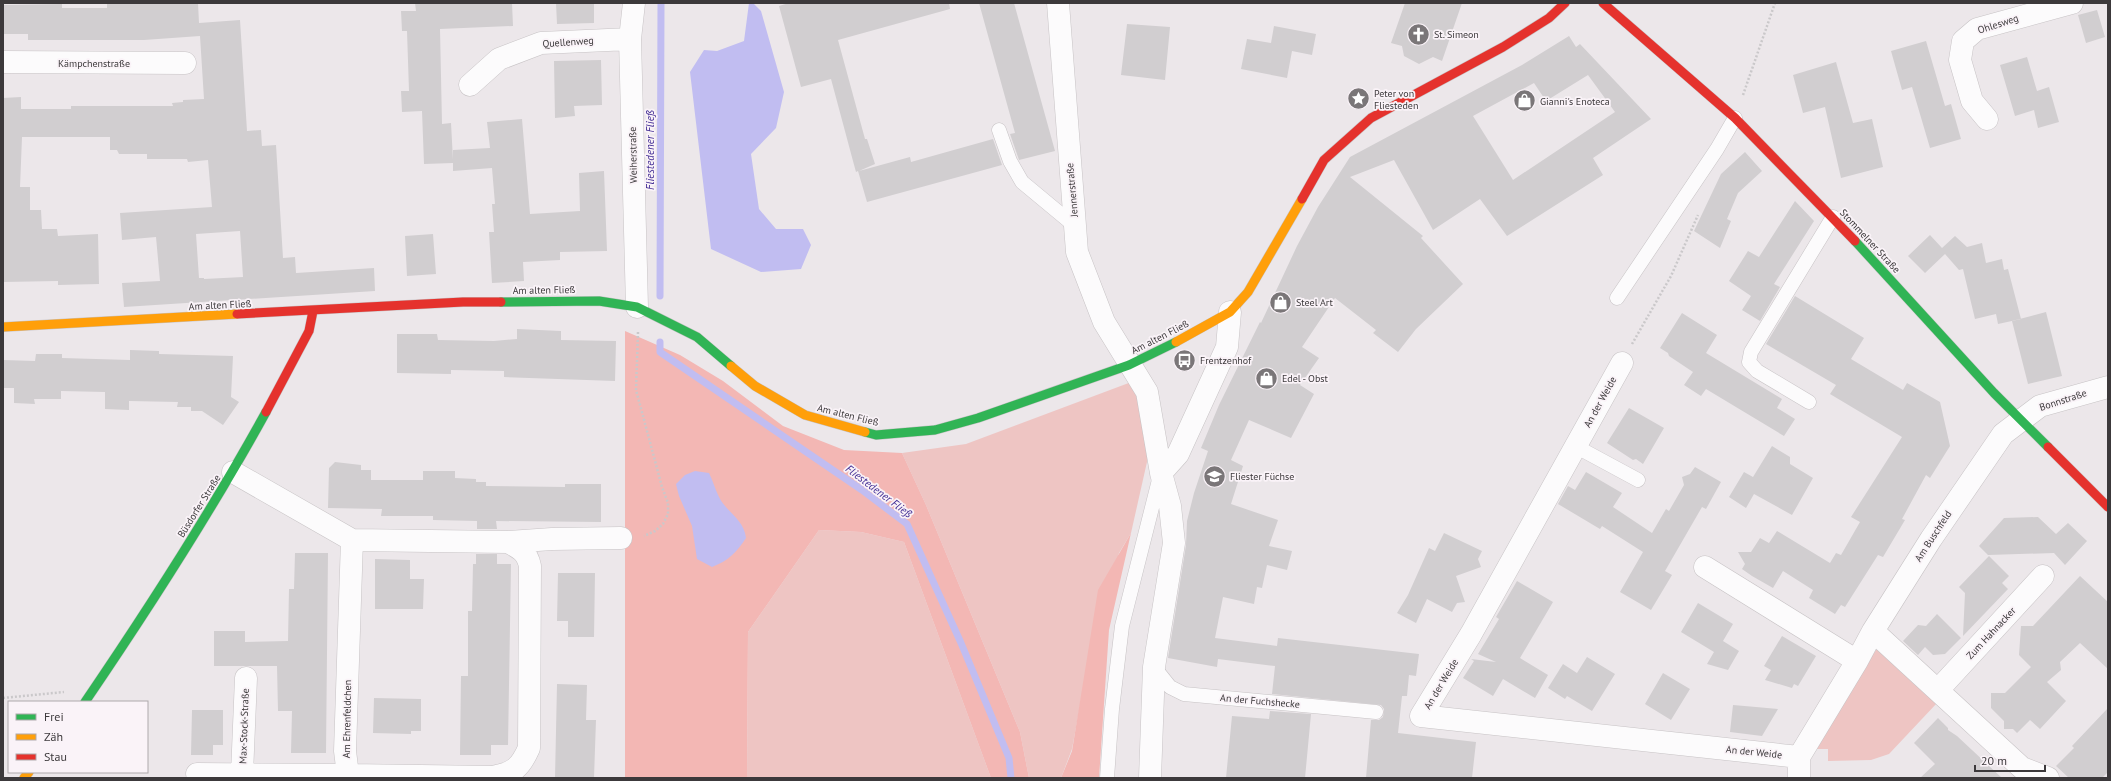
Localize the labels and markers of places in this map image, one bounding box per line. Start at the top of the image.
church icon: St. Simeon [1406,21,1432,47]
place label: St. Simeon [1434,28,1479,41]
place icon: Peter von Fliesteden [1346,86,1372,112]
place label: Peter von Fliesteden [1374,87,1418,112]
shop icon: Gianni's Enoteca [1511,88,1537,114]
place label: Gianni's Enoteca [1540,95,1610,108]
shop icon: Steel Art [1267,289,1293,315]
place label: Steel Art [1296,296,1333,309]
bus stop icon: Frentzenhof [1171,347,1197,373]
place label: Frentzenhof [1200,354,1252,367]
shop icon: Edel - Obst [1254,365,1280,391]
place label: Edel - Obst [1282,372,1329,385]
school or university icon: Fliester Füchse [1201,463,1227,489]
place label: Fliester Füchse [1230,470,1294,483]

